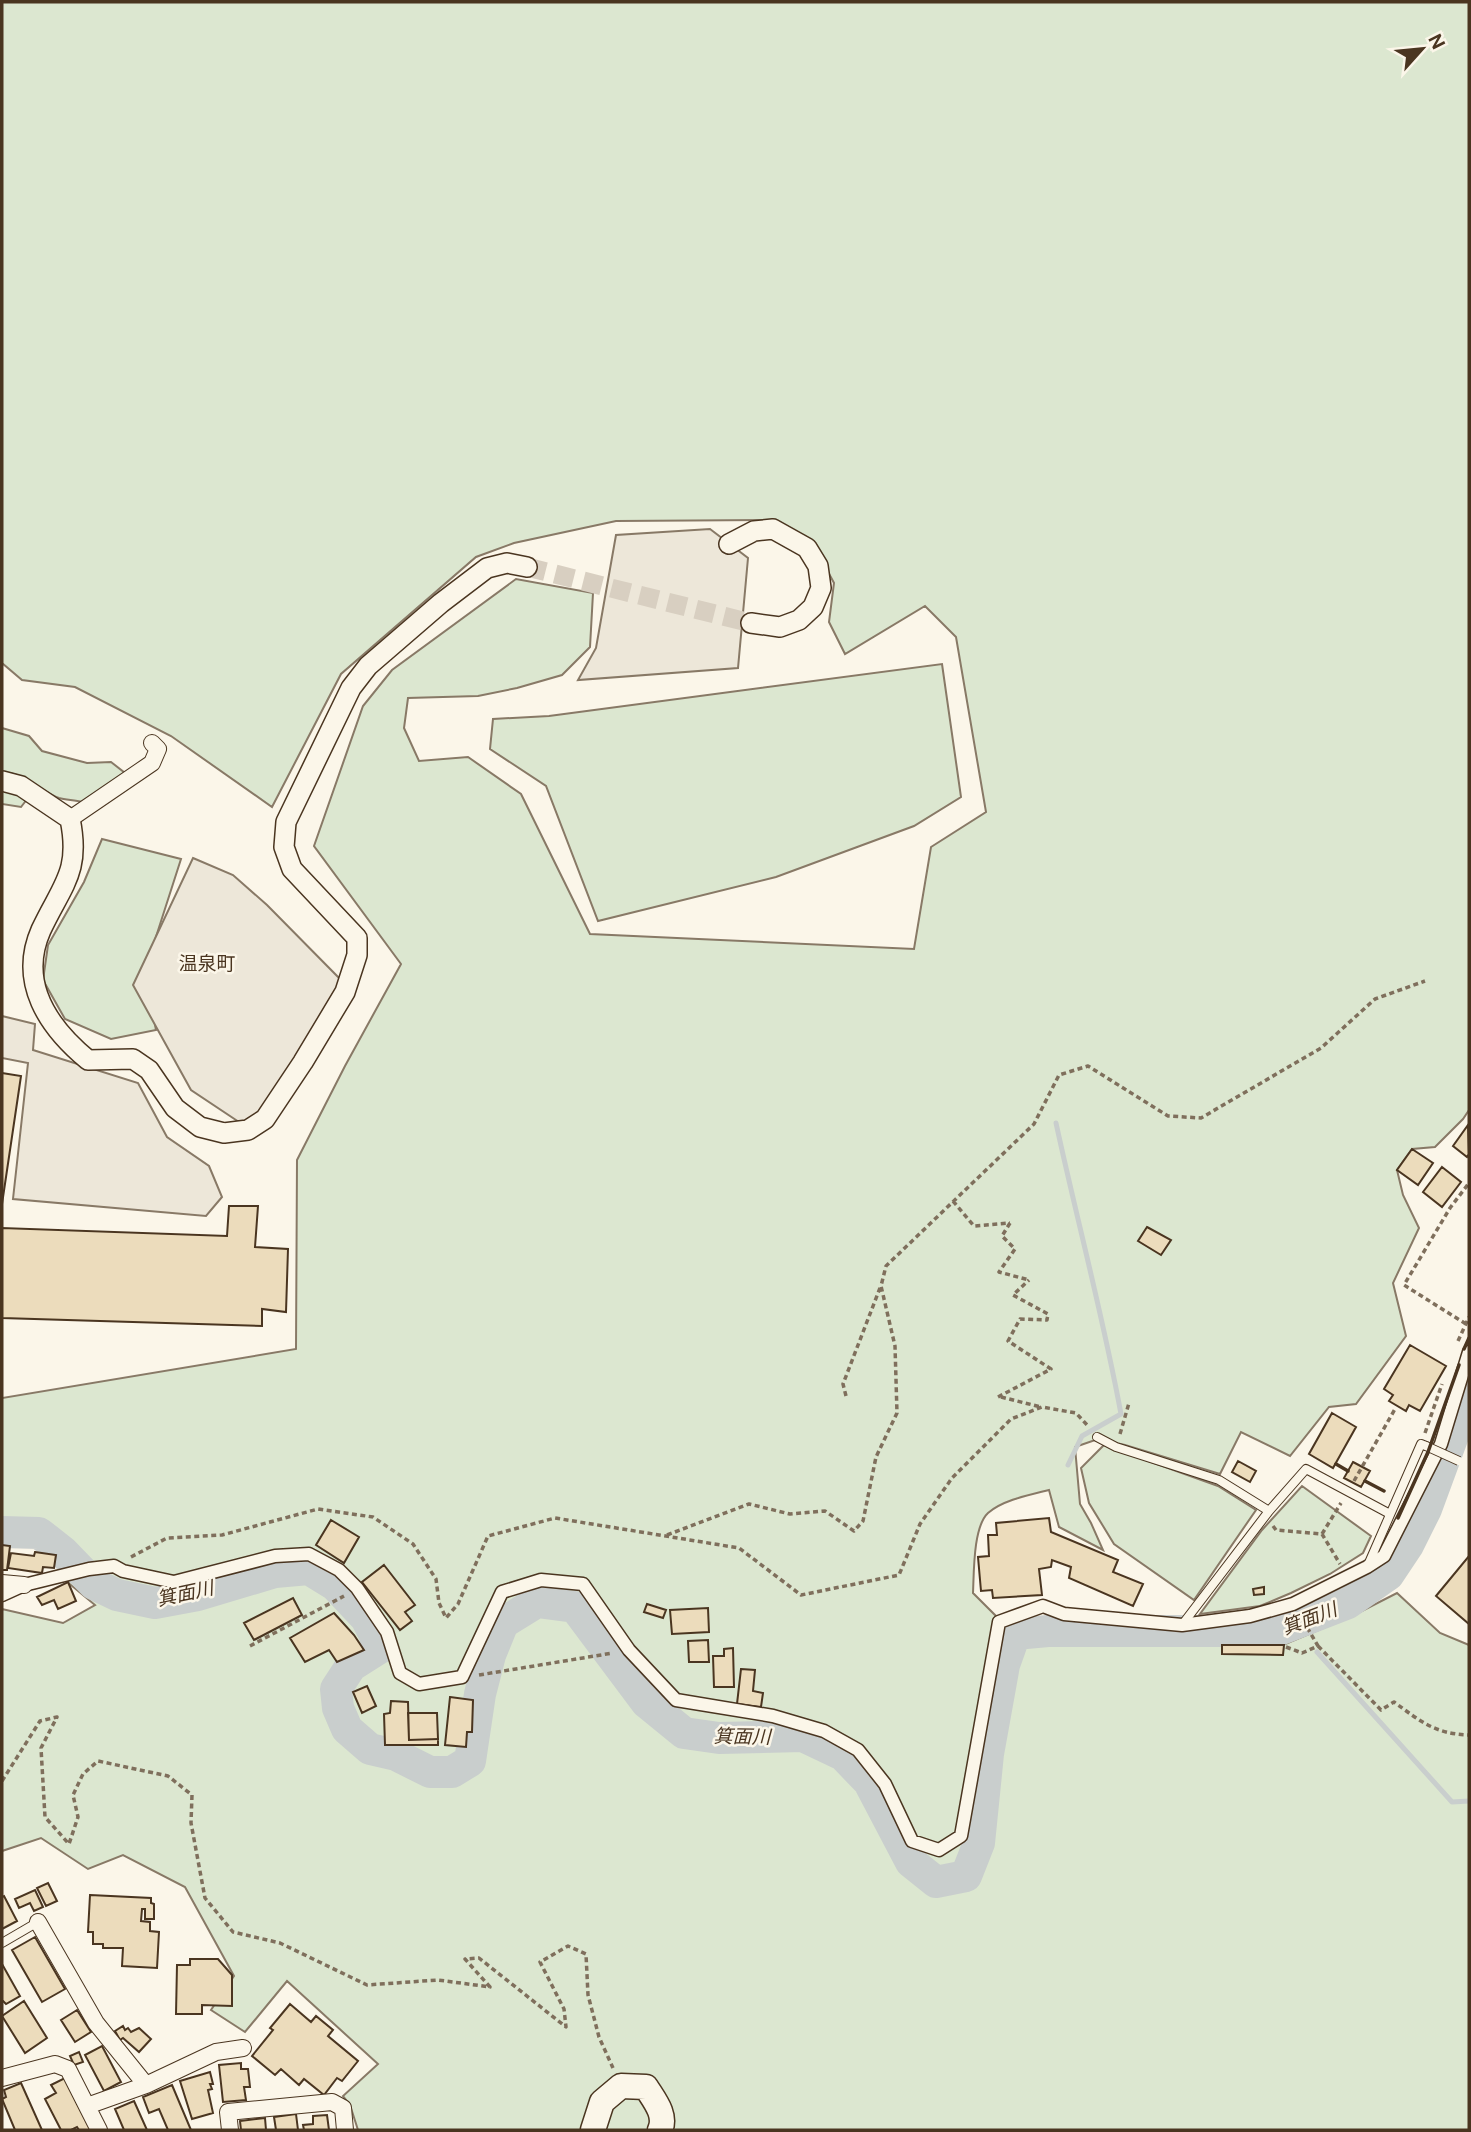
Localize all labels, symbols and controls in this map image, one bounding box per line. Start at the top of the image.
north arrow [1387,14,1457,84]
text: N [1422,30,1451,53]
district label: 温泉町 [178,951,236,976]
water label: 箕面川 [155,1575,218,1612]
water label: 箕面川 [1278,1596,1342,1640]
water label: 箕面川 [713,1724,773,1750]

